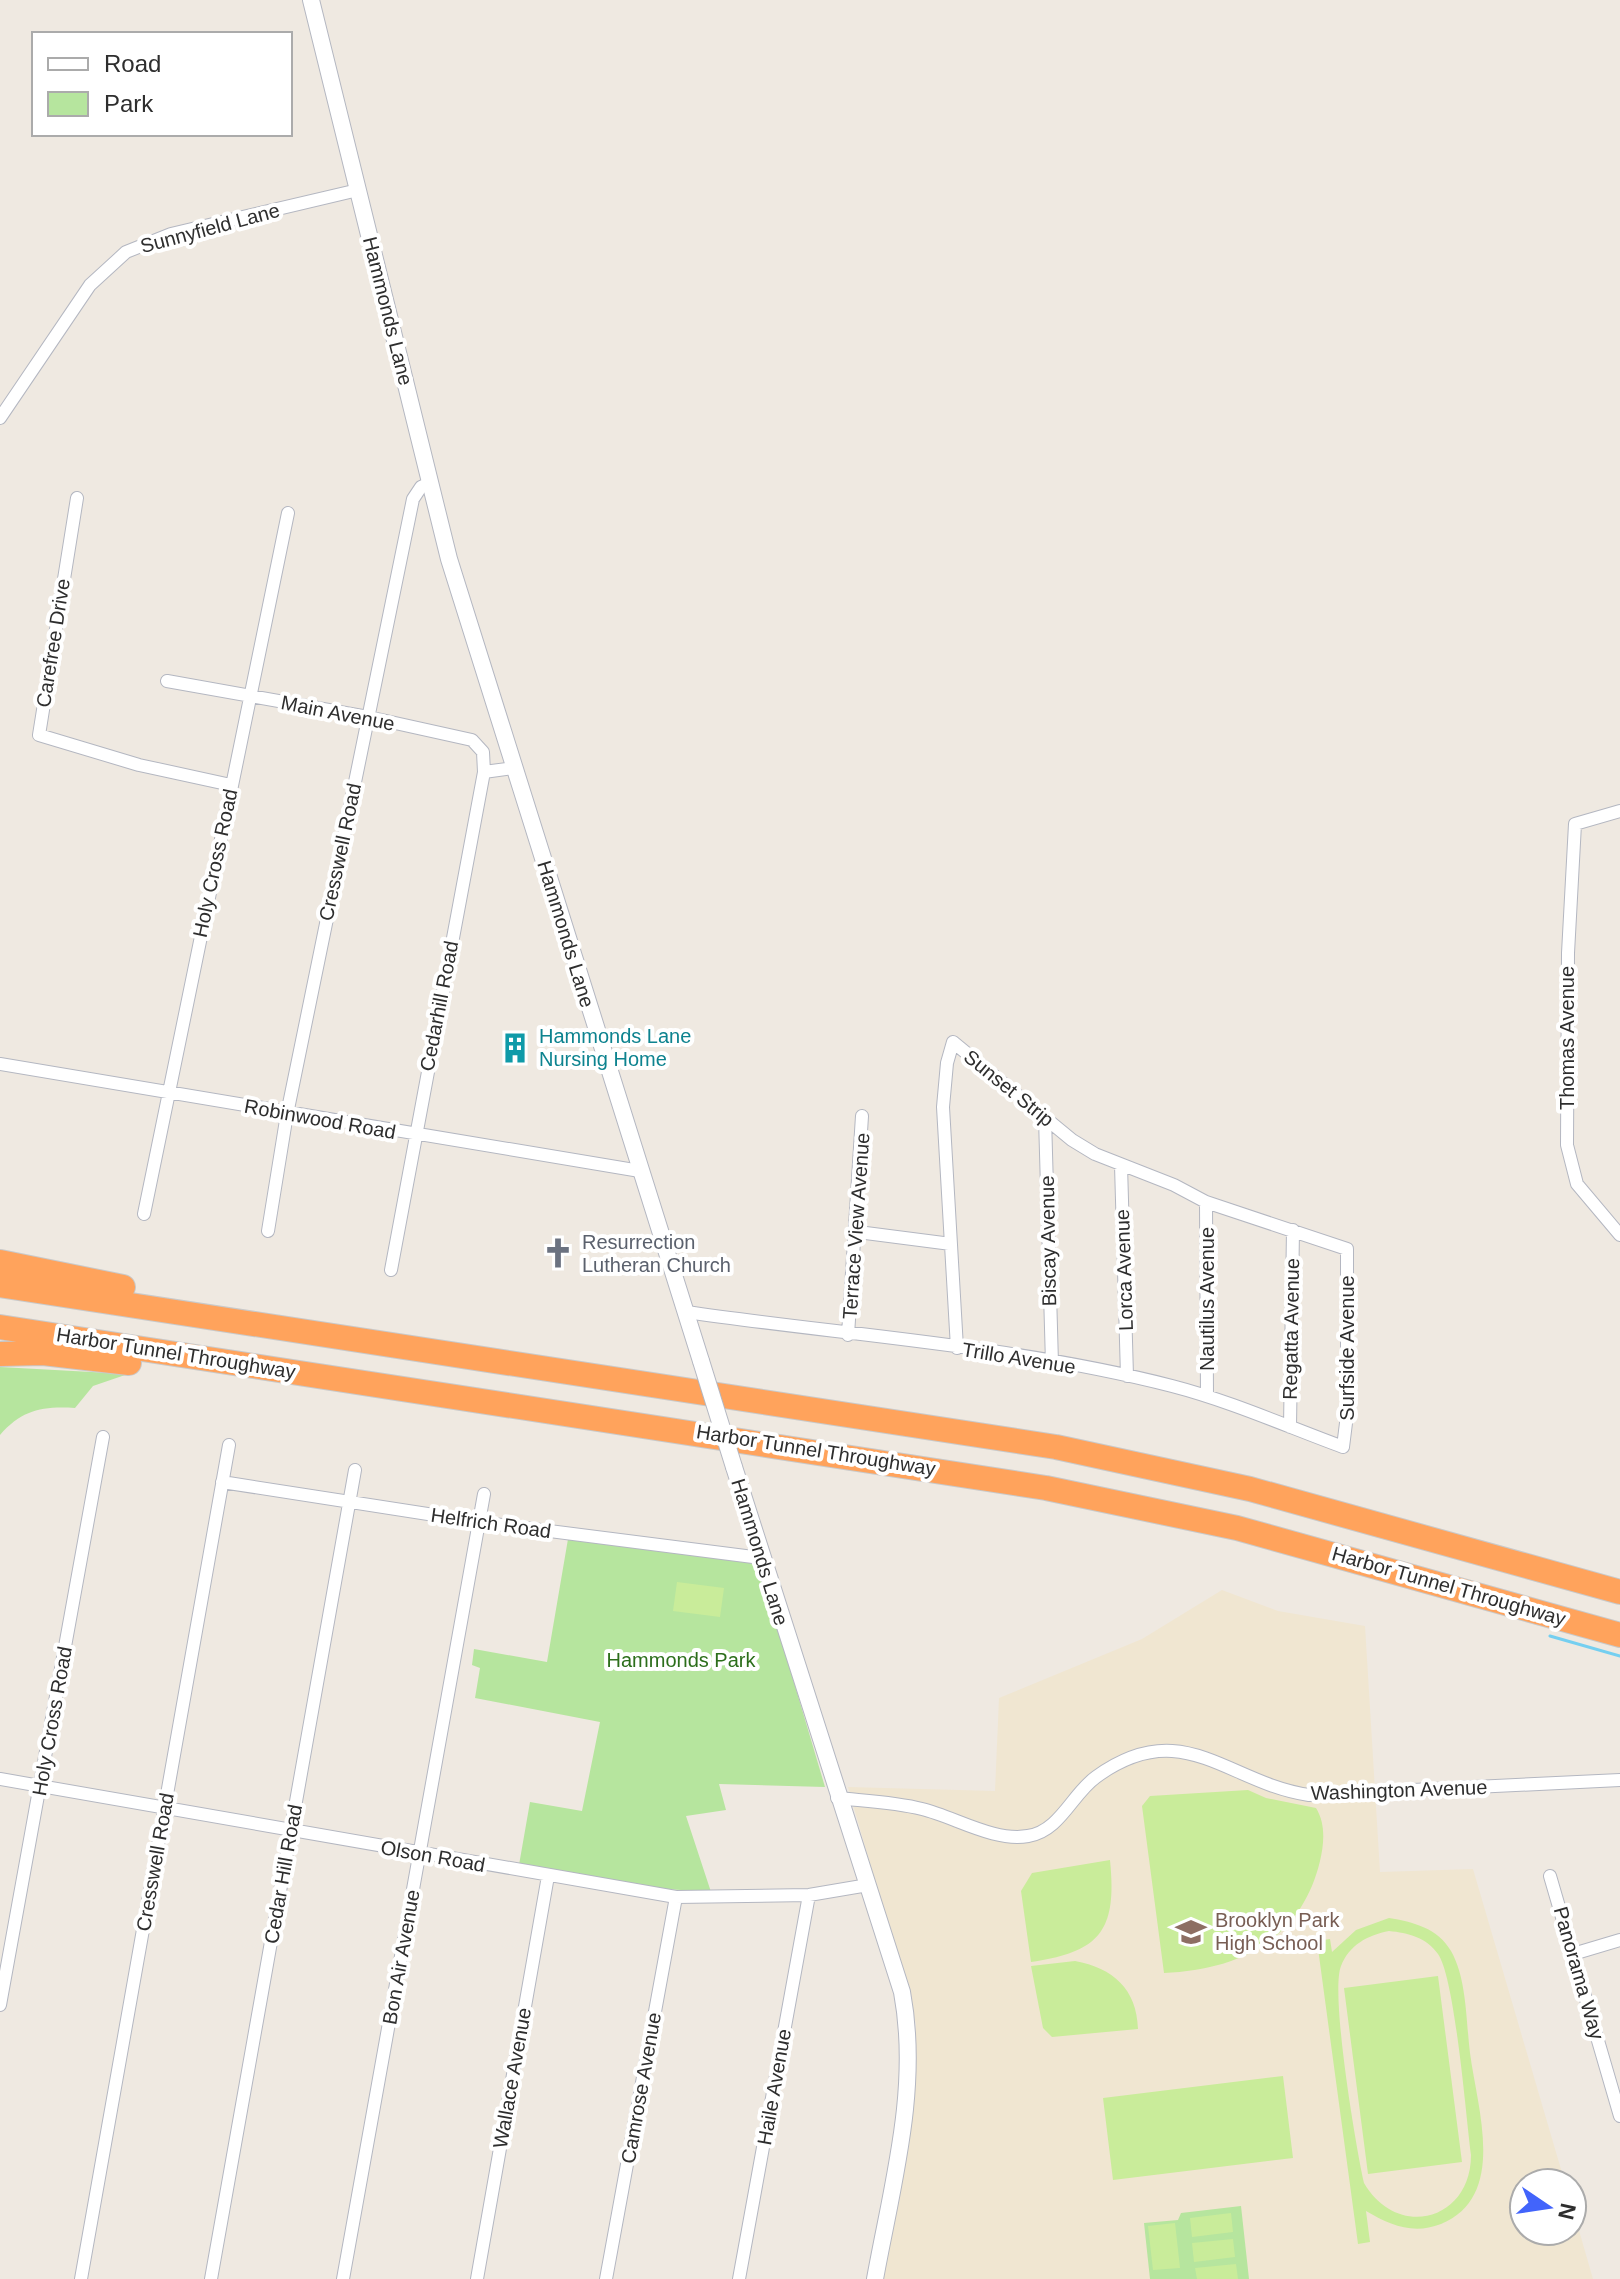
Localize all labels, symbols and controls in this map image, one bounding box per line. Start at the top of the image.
legend [32,32,292,136]
text: Road [104,50,161,77]
text: Park [104,90,154,117]
street label: Sunnyfield Lane [138,199,282,257]
street label: Hammonds Lane [359,234,417,388]
street label: Carefree Drive [32,577,74,709]
street label: Main Avenue [279,691,397,735]
street label: Cresswell Road [315,781,365,923]
street label: Holy Cross Road [189,787,241,939]
street label: Hammonds Lane [533,858,599,1010]
street label: Cedarhill Road [416,939,462,1073]
street label: Thomas Avenue [1556,966,1578,1110]
place label: Hammonds Lane Nursing Home [539,1025,691,1070]
building icon: Hammonds Lane Nursing Home [498,1031,532,1065]
street label: Sunset Strip [960,1045,1058,1131]
street label: Robinwood Road [243,1095,397,1143]
street label: Terrace View Avenue [838,1132,874,1320]
street label: Biscay Avenue [1036,1175,1060,1307]
street label: Lorca Avenue [1111,1209,1137,1331]
street label: Nautilus Avenue [1196,1227,1218,1371]
place label: Resurrection Lutheran Church [582,1231,731,1276]
church icon: Resurrection Lutheran Church [541,1236,575,1270]
street label: Regatta Avenue [1279,1258,1303,1400]
street label: Surfside Avenue [1336,1275,1358,1421]
street label: Harbor Tunnel Throughway [55,1323,297,1383]
street label: Trillo Avenue [961,1338,1077,1378]
street label: Harbor Tunnel Throughway [695,1420,937,1480]
street label: Hammonds Lane [727,1476,793,1628]
street label: Helfrich Road [429,1504,553,1542]
street label: Harbor Tunnel Throughway [1330,1542,1568,1630]
street label: Holy Cross Road [28,1645,76,1797]
park label: Hammonds Park [607,1649,756,1671]
street label: Washington Avenue [1310,1776,1488,1804]
street label: Cresswell Road [132,1791,178,1933]
street label: Cedar Hill Road [260,1803,306,1945]
street label: Olson Road [379,1836,487,1876]
street label: Bon Air Avenue [378,1888,424,2026]
street label: Panorama Way [1550,1904,1608,2042]
place label: Brooklyn Park High School [1215,1909,1340,1954]
school or university icon: Brooklyn Park High School [1174,1915,1208,1949]
street label: Wallace Avenue [489,2006,535,2150]
street label: Camrose Avenue [617,2011,665,2165]
street label: Haile Avenue [753,2027,795,2147]
north arrow [1508,2167,1588,2247]
text: N [1553,2201,1581,2222]

